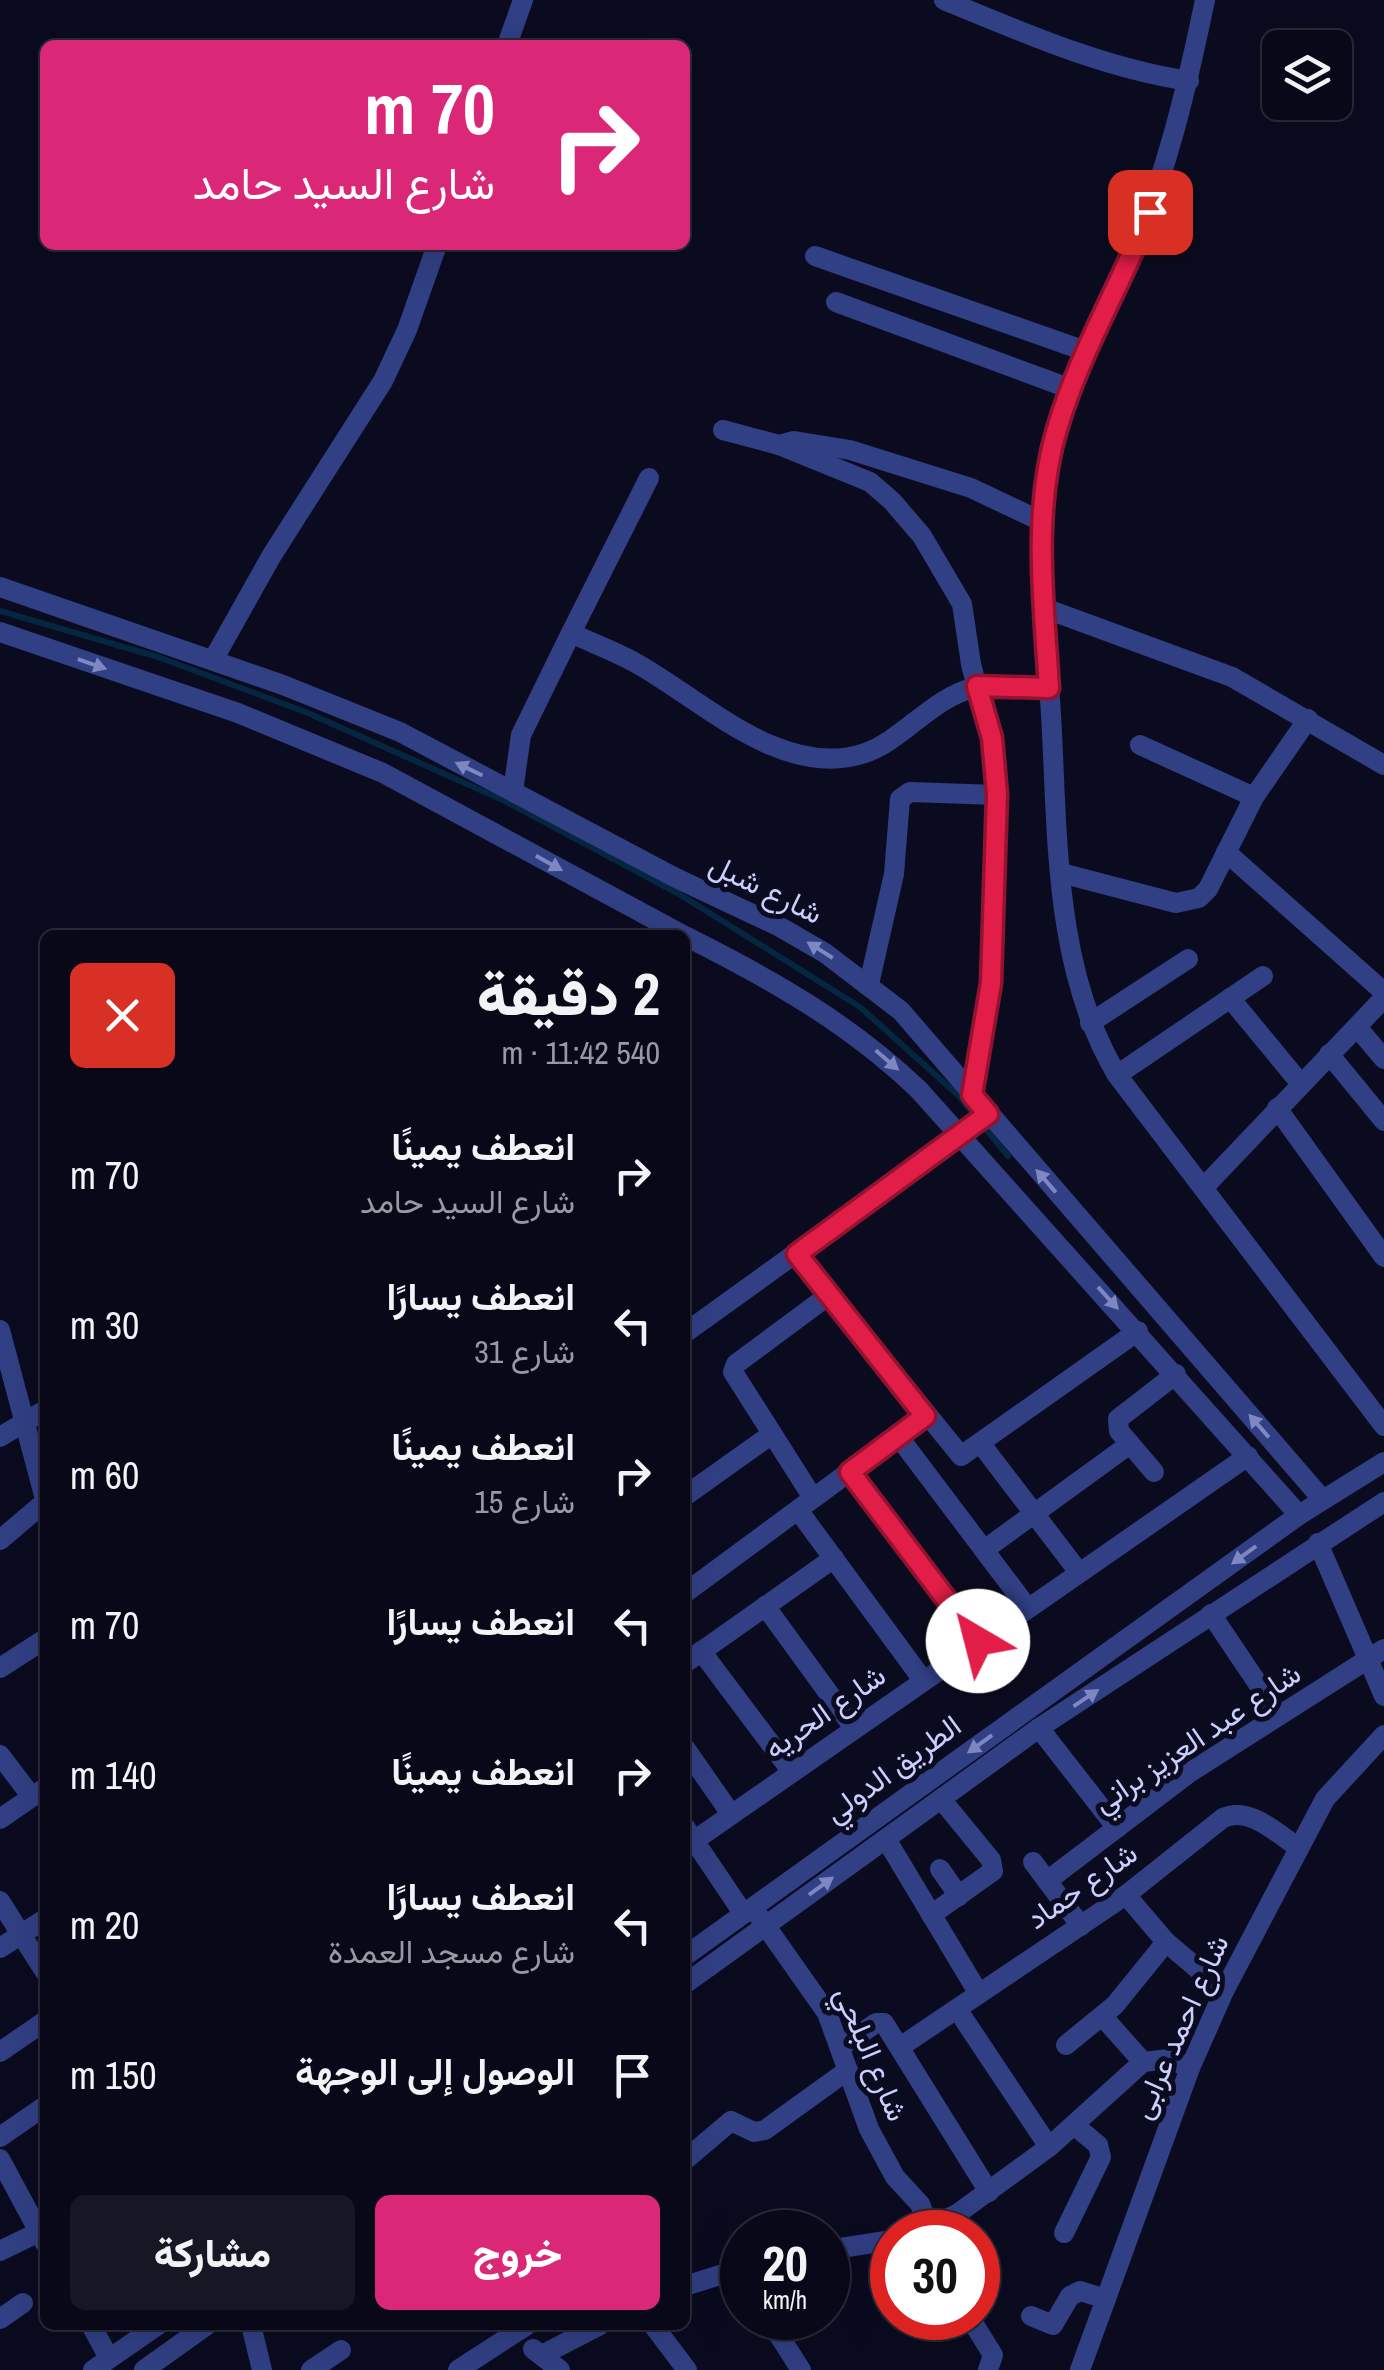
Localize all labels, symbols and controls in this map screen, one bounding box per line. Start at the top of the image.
map controls [1262,30,1352,120]
button: layers [1262,30,1352,120]
text: 70 m [364,62,495,156]
icon: right [530,80,660,210]
text: شارع السيد حامد [192,152,495,213]
pin [1108,170,1193,255]
icon: arrive [1123,185,1178,240]
one-way arrow [78,657,108,672]
one-way arrow [454,761,483,778]
street label: شارع شبل [703,844,830,934]
one-way arrow [535,855,564,872]
one-way arrow [806,942,834,959]
text: 2 دقيقة [477,953,660,1034]
button: close [70,963,175,1068]
text: 540 m · 11:42 [501,1031,660,1074]
one-way arrow [874,1048,899,1070]
text: انعطف يمينًا [391,1121,575,1172]
icon: right [605,1148,660,1203]
text: 70 m [70,1150,139,1201]
one-way arrow [1036,1168,1058,1193]
text: شارع السيد حامد [360,1180,575,1223]
text: انعطف يسارًا [386,1271,575,1322]
one-way arrow [1096,1285,1118,1310]
icon: left [605,1298,660,1353]
text: 30 m [70,1300,139,1351]
text: شارع 31 [474,1330,575,1373]
one-way arrow [1248,1414,1270,1439]
text: انعطف يمينًا [391,1421,575,1472]
icon: right [605,1448,660,1503]
text: 60 m [70,1450,139,1501]
text: شارع 15 [474,1480,575,1523]
one-way arrow [1231,1544,1258,1564]
position arrow [926,1589,1030,1693]
text: انعطف يسارًا [386,1596,575,1647]
icon: left [605,1598,660,1653]
text: 70 m [70,1600,139,1651]
street label: شارع عبد العزيز براني [1085,1653,1311,1826]
street label: شارع الحريه [756,1655,894,1768]
one-way arrow [1072,1689,1099,1707]
street label: الطريق الدولي [816,1705,972,1835]
one-way arrow [967,1734,993,1753]
text: انعطف يمينًا [391,1746,575,1797]
icon: right [605,1748,660,1803]
text: 140 m [70,1750,157,1801]
street label: شارع حماد [1018,1832,1145,1939]
text: انعطف يسارًا [386,1871,575,1922]
one-way arrow [808,1877,834,1896]
icon: left [605,1898,660,1953]
text: 20 m [70,1900,139,1951]
street label: شارع احمد عرابى [1121,1928,1238,2125]
text: شارع مسجد العمدة [328,1930,575,1973]
street label: شارع البلحي [821,1980,918,2129]
text: الوصول إلى الوجهة [295,2046,575,2097]
icon: arrive [605,2048,660,2103]
text: 150 m [70,2050,157,2101]
button: مشاركة [70,2195,355,2310]
button: خروج [375,2195,660,2310]
speed limit sign: 30 [870,2210,1000,2340]
text: 20 [762,2229,808,2297]
text: km/h [763,2283,807,2317]

